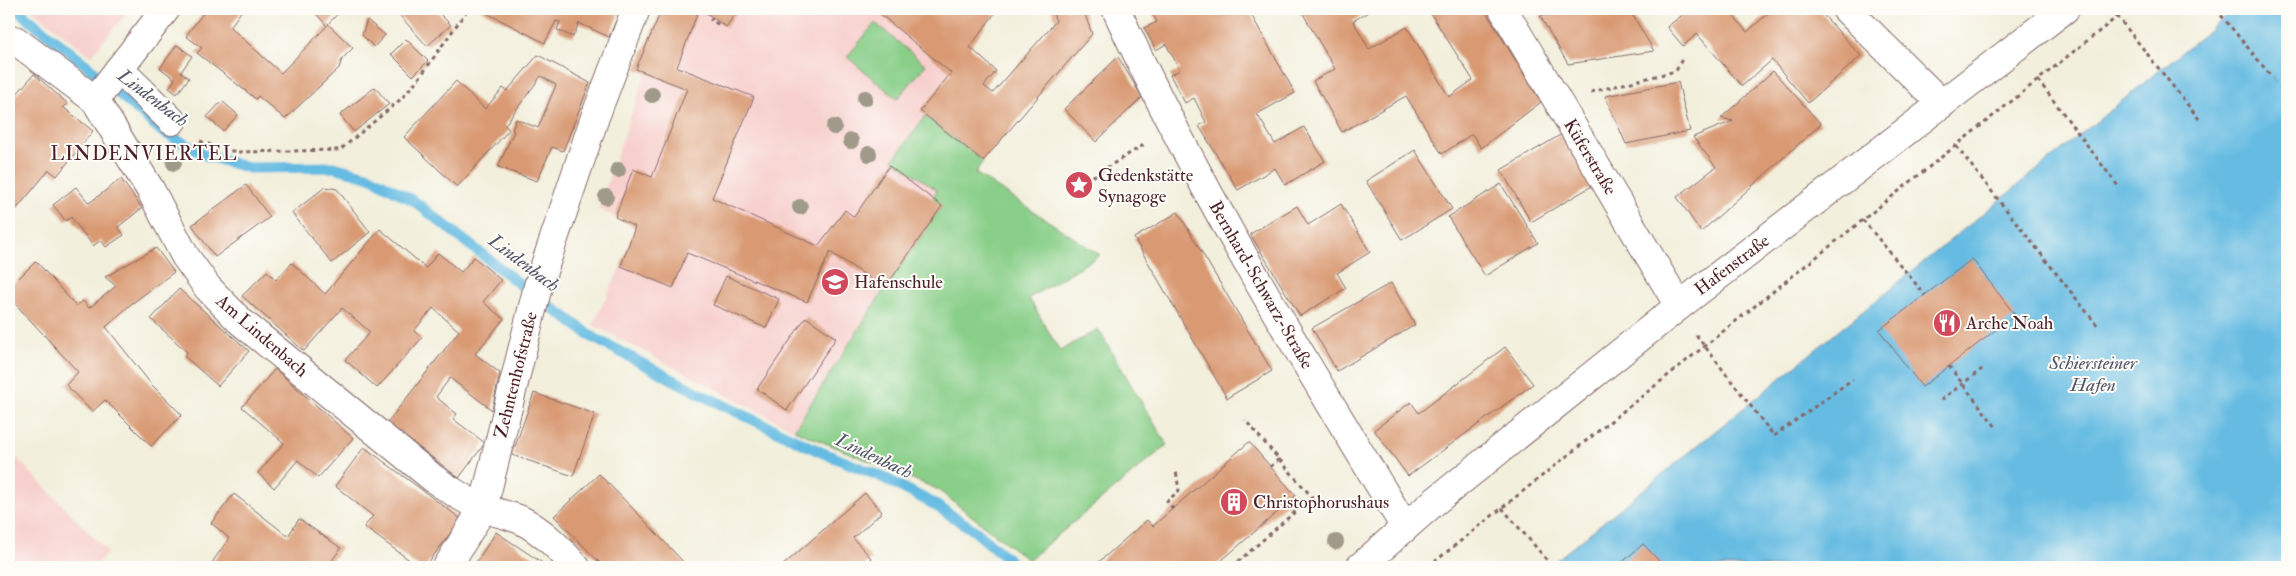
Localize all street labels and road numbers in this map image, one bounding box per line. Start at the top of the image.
street label: Küferstraße [1558,115,1622,200]
street label: Bernhard-Schwarz-Straße [1203,197,1319,374]
street label: Hafenstraße [1690,229,1774,301]
street label: Am Lindenbach [210,289,313,383]
street label: Zehntenhofstraße [489,309,543,441]

